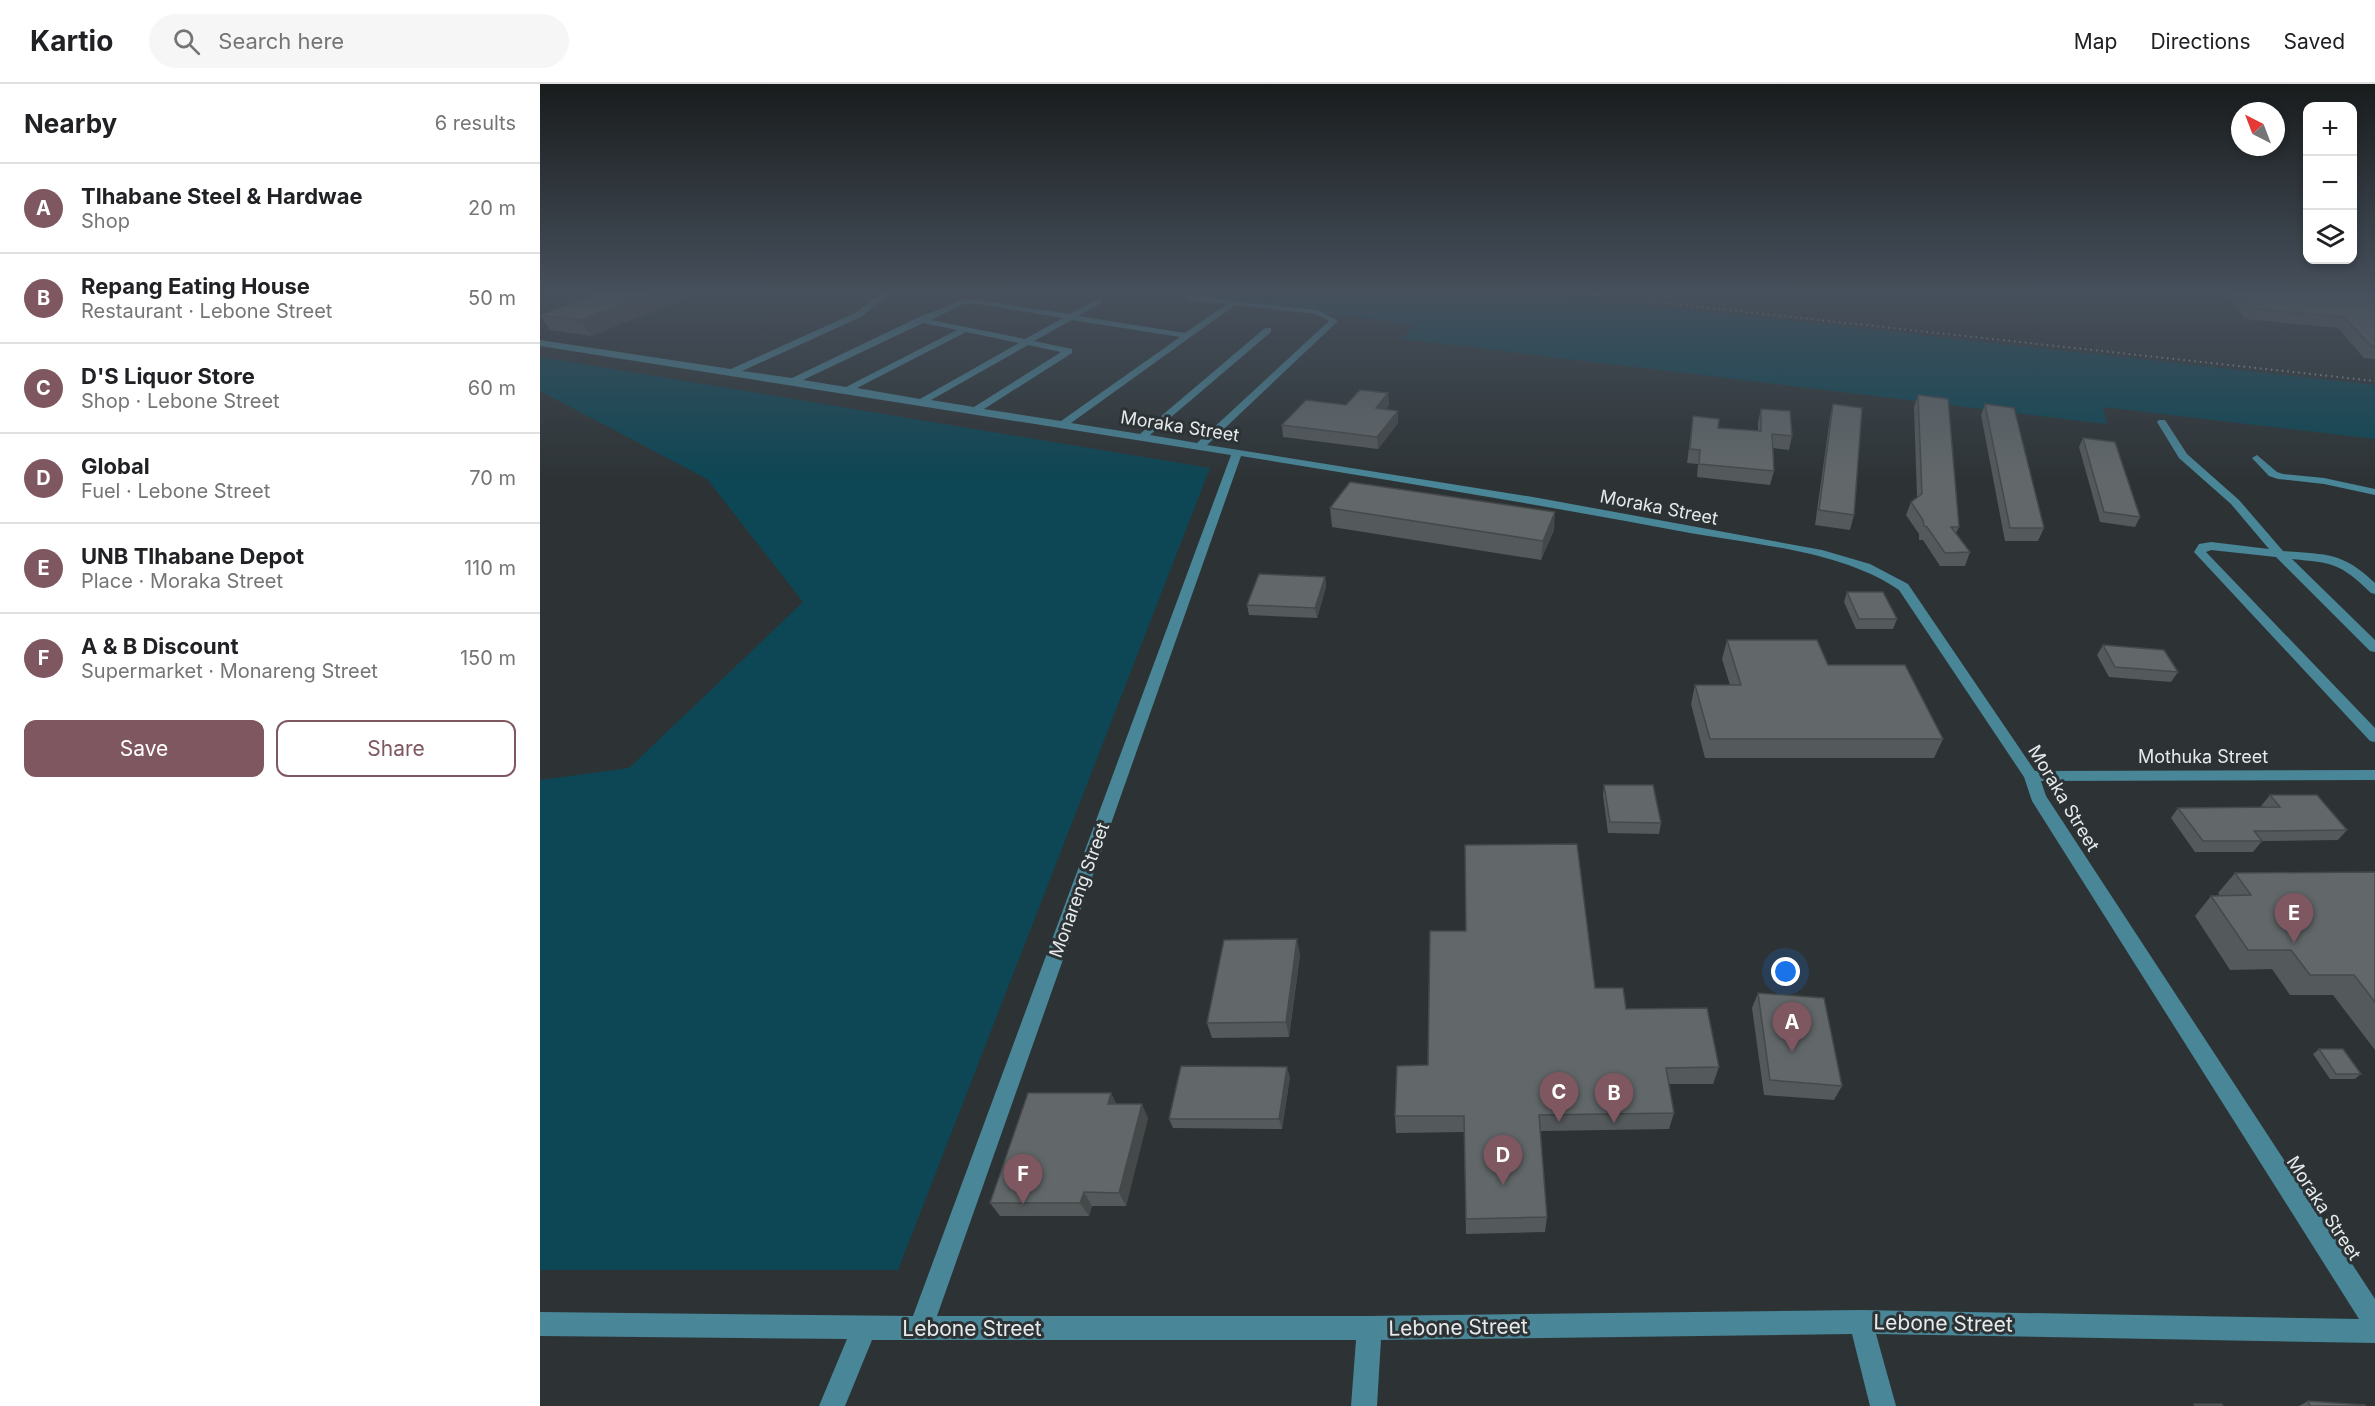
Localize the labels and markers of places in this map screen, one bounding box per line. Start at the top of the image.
pin: E [2274,894,2314,943]
pin: A [1772,1002,1812,1052]
pin: C [1540,1072,1578,1122]
pin: B [1594,1074,1634,1123]
pin: D [1484,1136,1522,1185]
pin: F [1004,1154,1042,1204]

